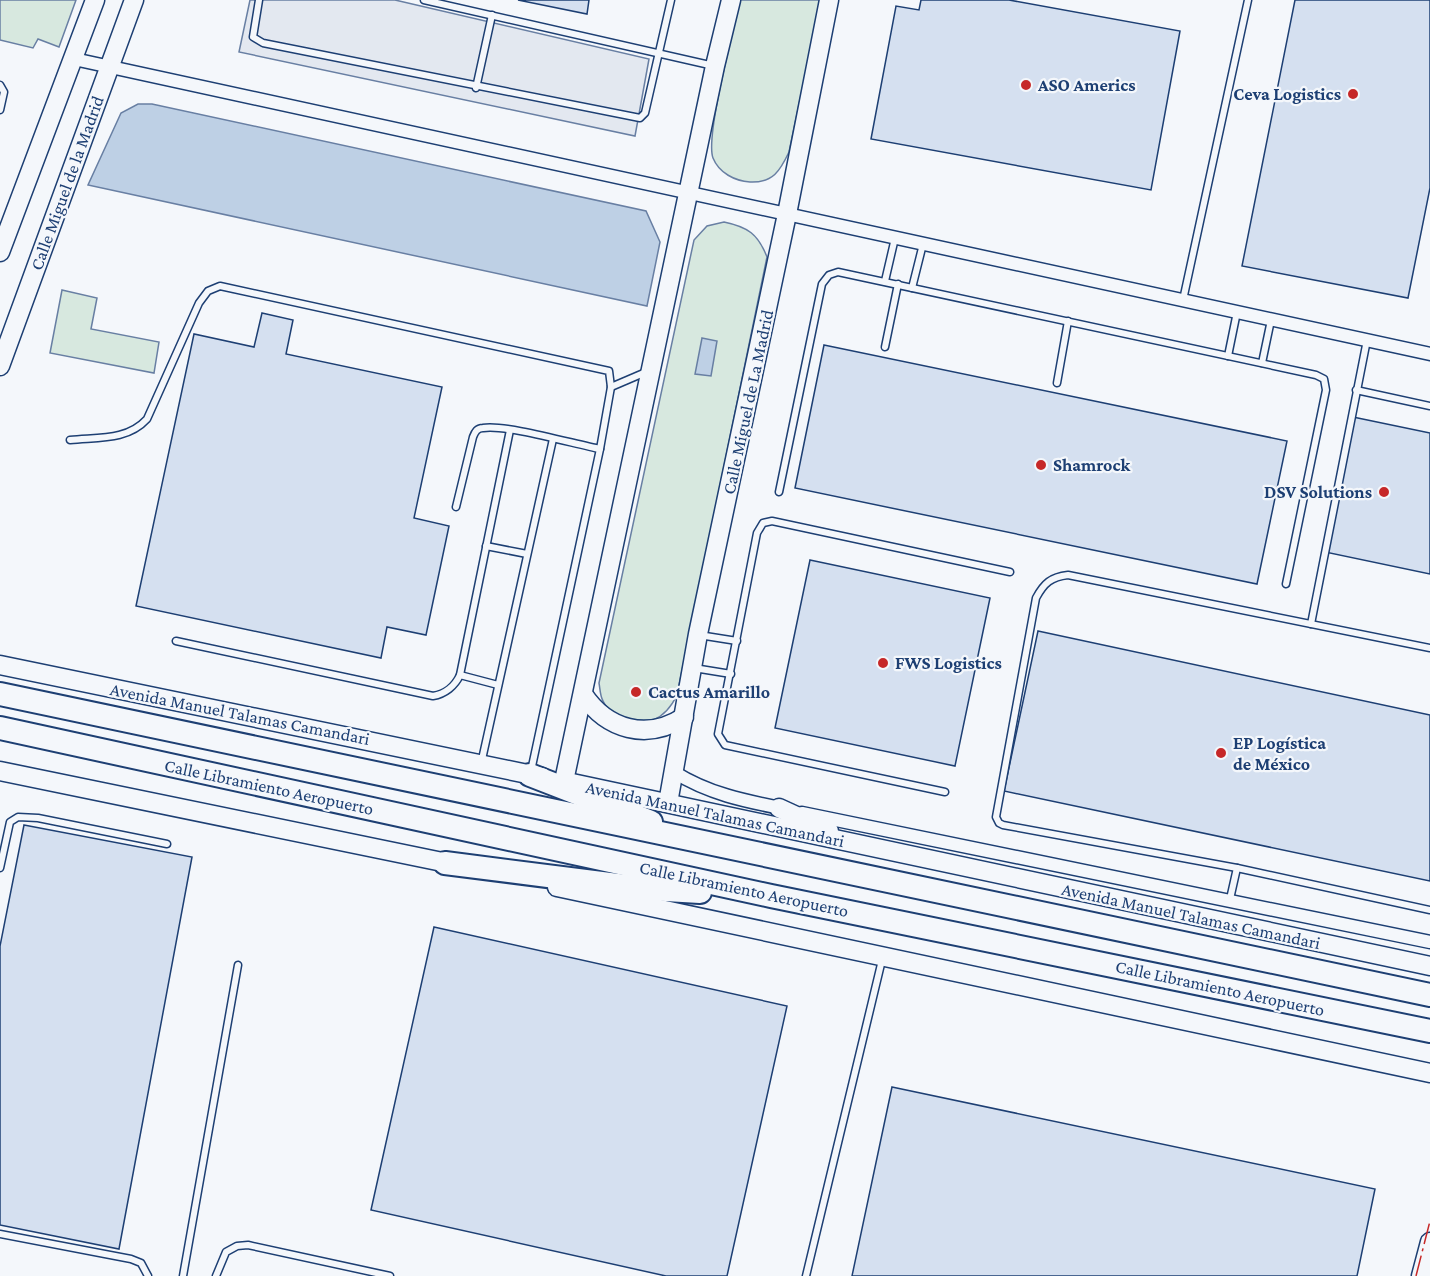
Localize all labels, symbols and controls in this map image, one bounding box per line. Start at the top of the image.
place label: ASO Americs [1037,75,1136,95]
marker: ASO Americs [1019,78,1033,92]
place label: Ceva Logistics [1233,84,1341,104]
marker: Ceva Logistics [1346,87,1360,101]
street label: Calle Miguel de la Madrid [26,93,108,273]
street label: Calle Miguel de La Madrid [719,307,777,496]
place label: Shamrock [1053,455,1130,475]
marker: Shamrock [1034,458,1048,472]
place label: DSV Solutions [1264,482,1372,502]
marker: DSV Solutions [1377,485,1391,499]
place label: FWS Logistics [895,653,1002,673]
marker: FWS Logistics [876,656,890,670]
street label: Avenida Manuel Talamas Camandari [109,679,372,749]
place label: Cactus Amarillo [648,682,770,702]
marker: Cactus Amarillo [629,685,643,699]
place label: EP Logística de México [1233,733,1326,774]
marker: EP Logística de México [1214,746,1228,760]
street label: Calle Libramiento Aeropuerto [163,755,375,819]
street label: Avenida Manuel Talamas Camandari [584,777,846,851]
street label: Calle Libramiento Aeropuerto [638,857,850,921]
street label: Avenida Manuel Talamas Camandari [1060,879,1322,953]
street label: Calle Libramiento Aeropuerto [1114,956,1326,1020]

